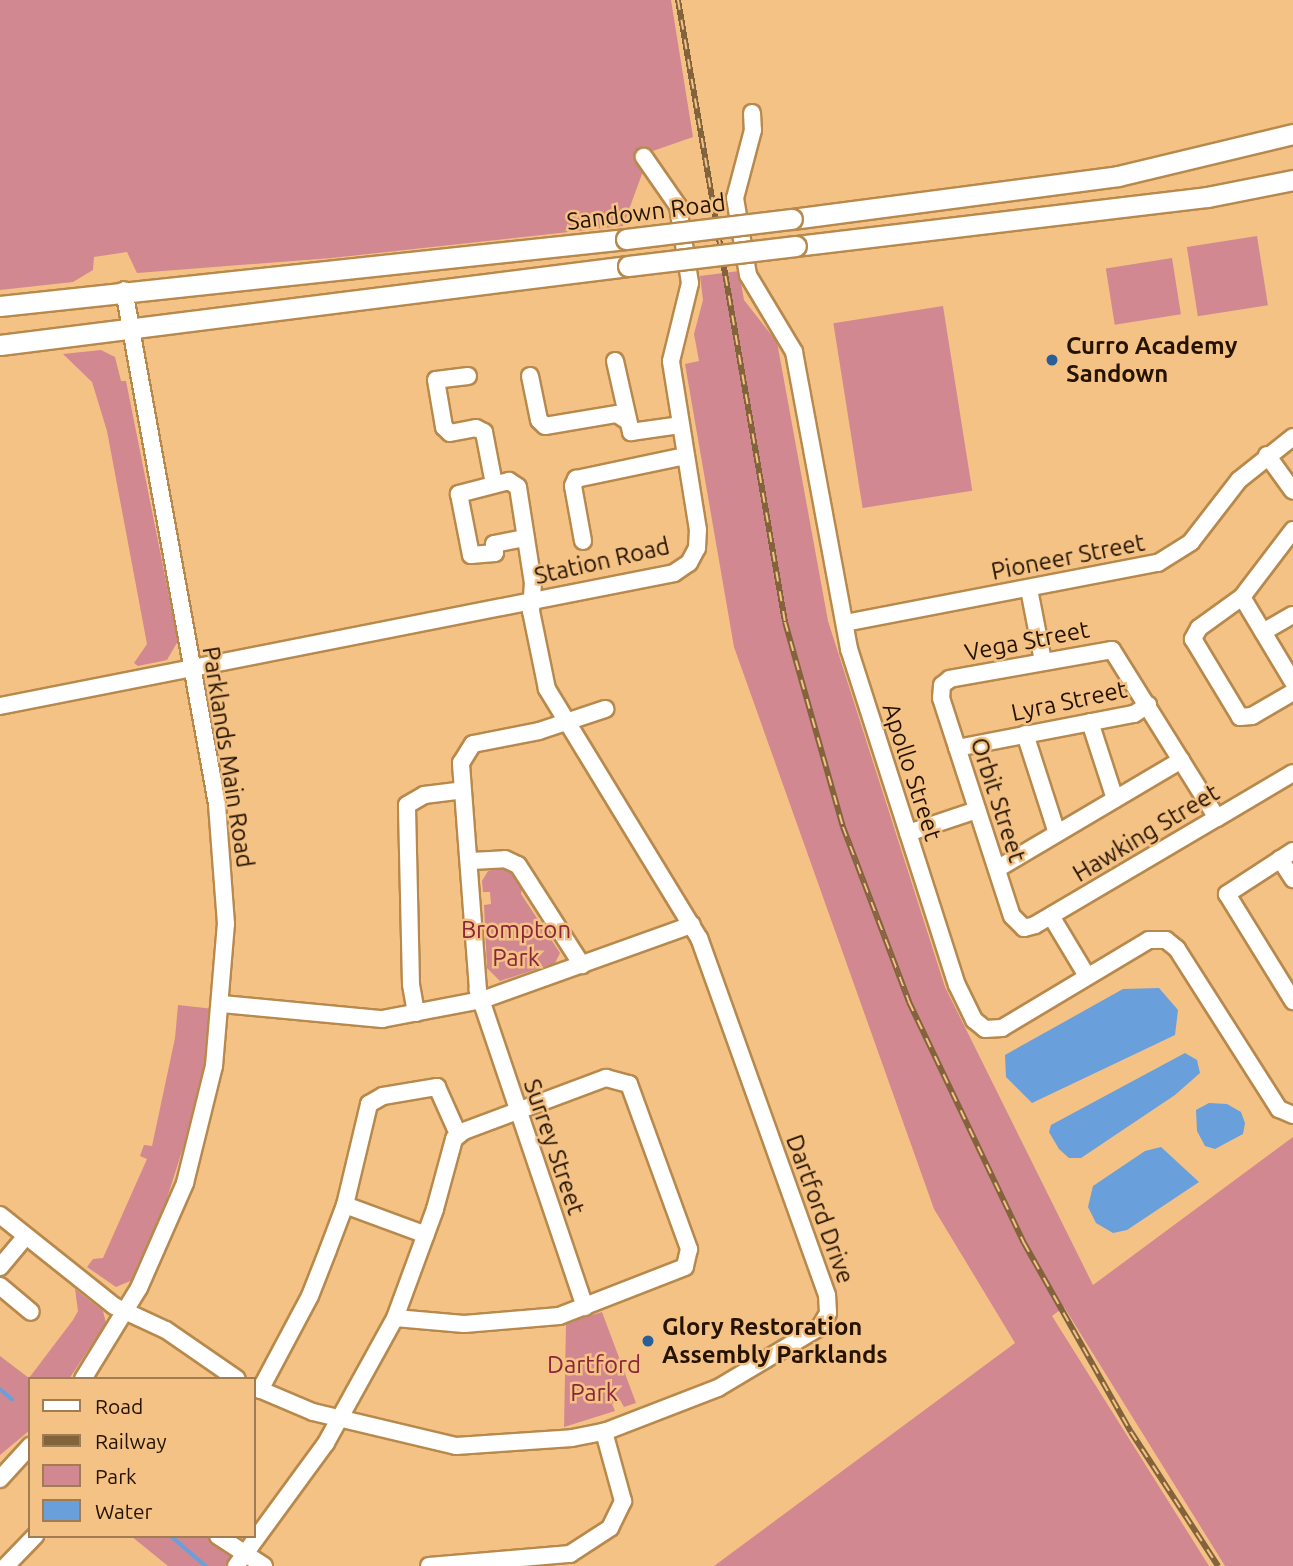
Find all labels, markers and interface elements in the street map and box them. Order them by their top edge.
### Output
street label: Sandown Road [565,188,727,236]
place label: Curro Academy Sandown [1066,332,1237,388]
marker: Curro Academy Sandown [1044,352,1060,368]
street label: Pioneer Street [989,528,1147,586]
street label: Station Road [531,531,673,591]
street label: Vega Street [962,615,1092,667]
street label: Parklands Main Road [196,644,260,870]
street label: Lyra Street [1009,675,1129,727]
street label: Apollo Street [876,700,948,844]
street label: Orbit Street [964,734,1032,866]
street label: Hawking Street [1068,778,1224,888]
park label: Brompton Park [461,916,571,972]
street label: Surrey Street [517,1075,591,1219]
street label: Dartford Drive [780,1131,860,1287]
place label: Glory Restoration Assembly Parklands [662,1313,888,1369]
marker: Glory Restoration Assembly Parklands [640,1333,656,1349]
park label: Dartford Park [547,1351,641,1407]
legend [28,1377,256,1538]
text: Road [95,1394,143,1418]
text: Railway [95,1429,167,1453]
text: Park [95,1464,137,1488]
text: Water [95,1499,153,1523]

